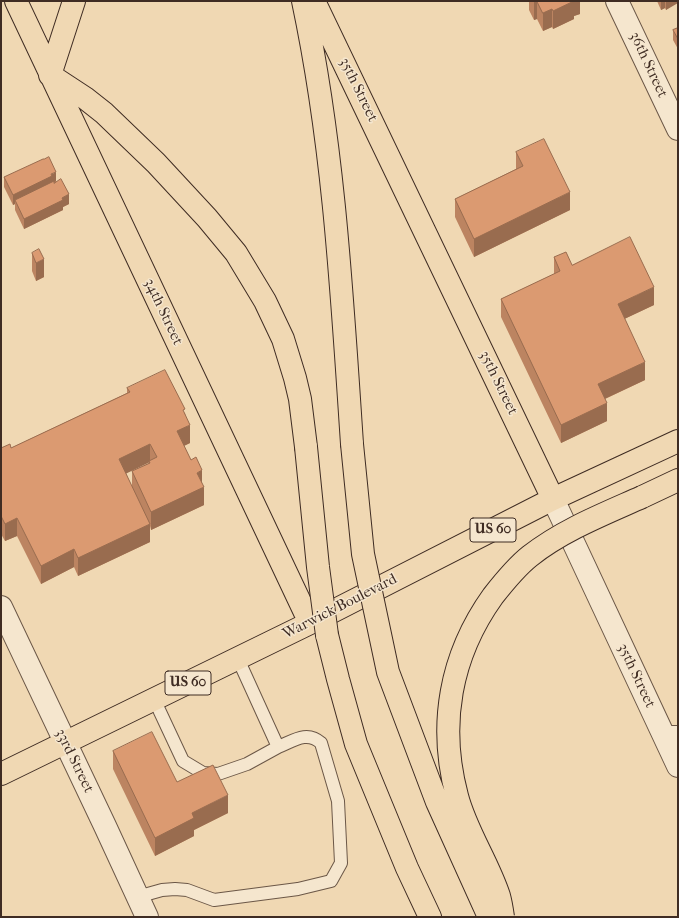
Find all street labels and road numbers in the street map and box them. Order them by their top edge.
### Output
street label: 36th Street [625,29,671,101]
street label: 35th Street [335,55,381,125]
street label: 34th Street [140,276,186,348]
street label: 35th Street [475,348,521,418]
road number: US 60 [470,518,516,542]
street label: Warwick Boulevard [280,570,400,644]
street label: 35th Street [613,641,659,711]
road number: US 60 [165,671,211,695]
street label: 33rd Street [51,726,97,796]

